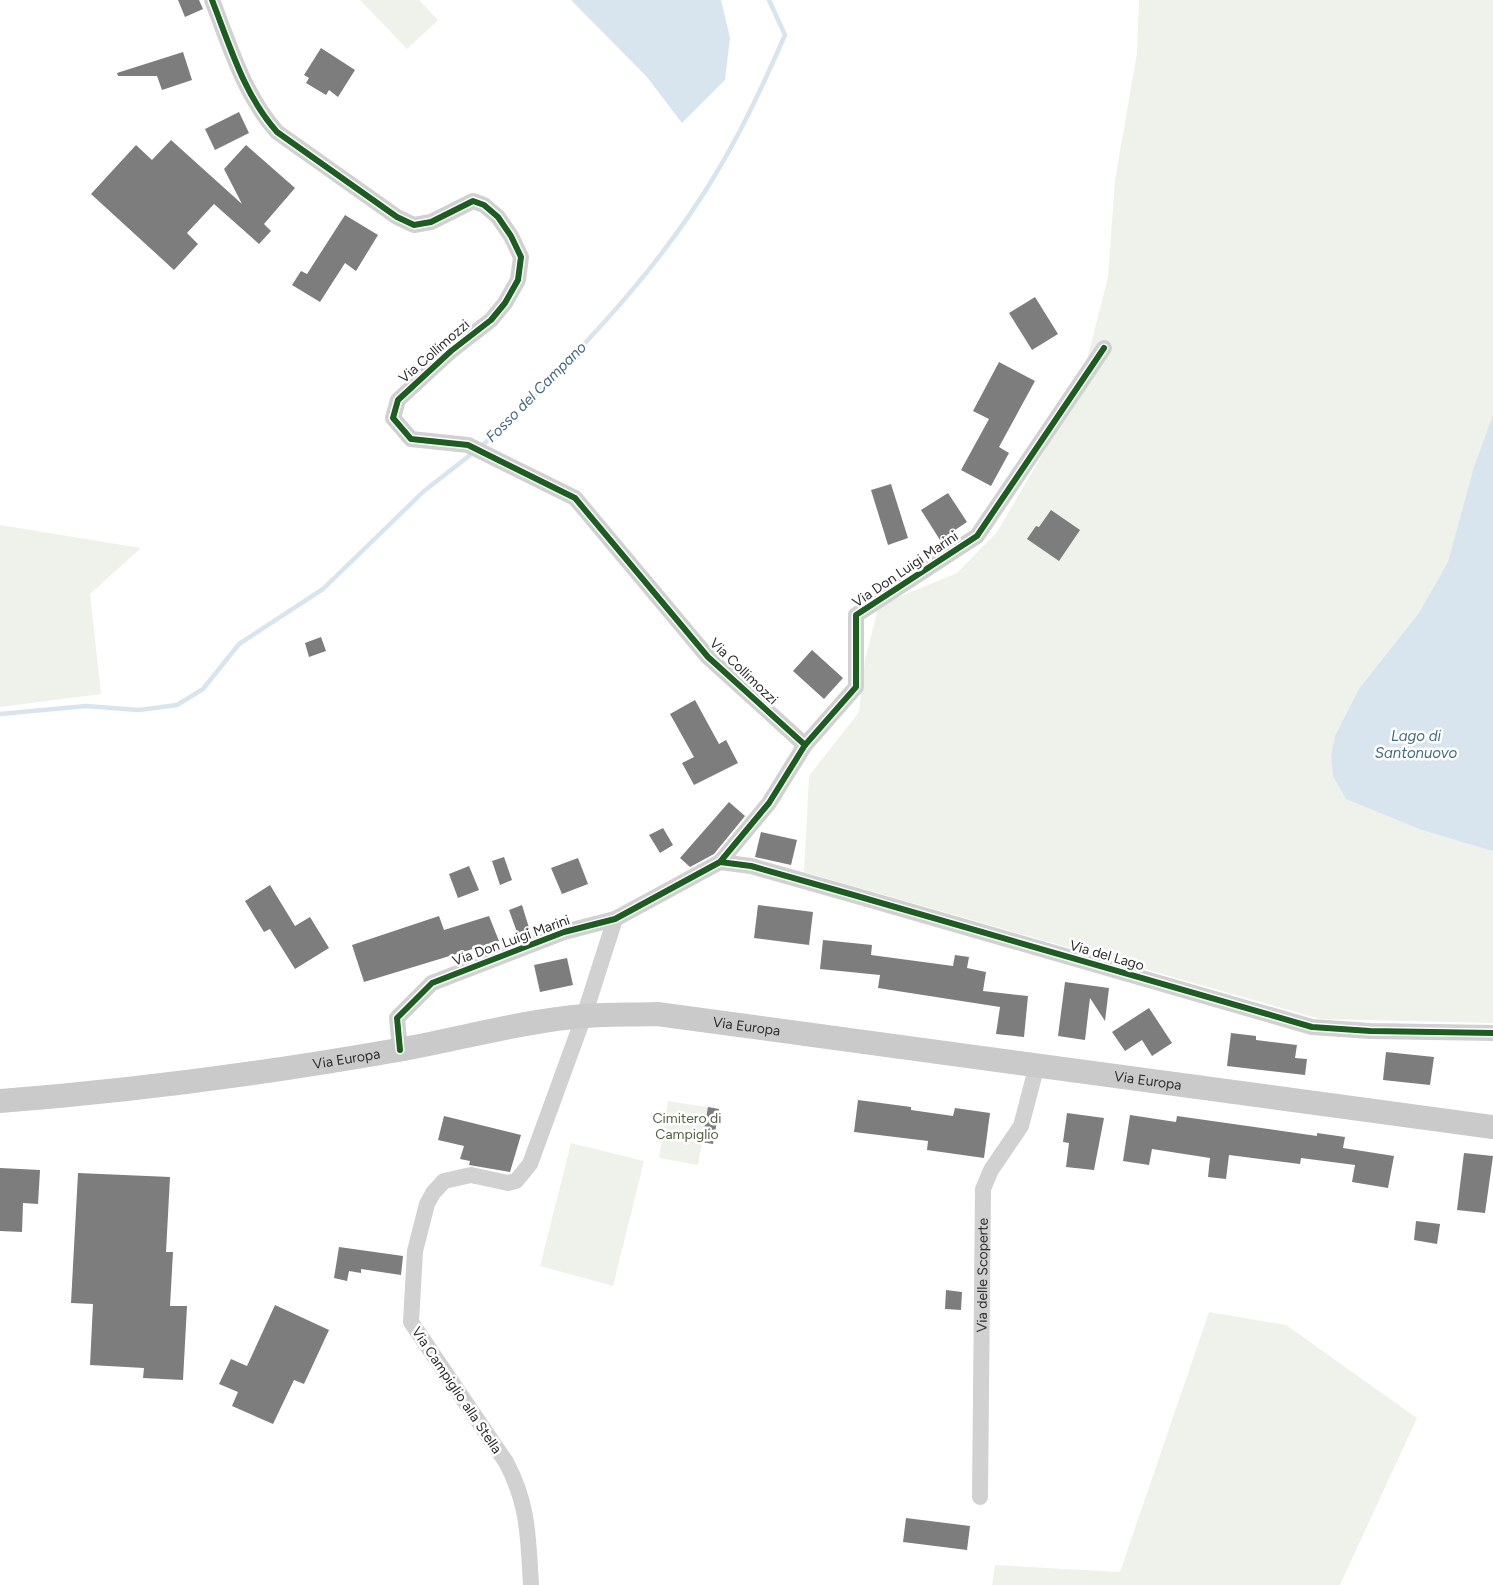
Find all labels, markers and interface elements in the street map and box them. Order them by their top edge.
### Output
street label: Via Collimozzi [395,316,473,387]
water label: Fosso del Campano [482,338,590,446]
street label: Via Don Luigi Marini [849,528,961,611]
street label: Via Collimozzi [706,635,781,708]
water label: Lago di Santonuovo [1375,727,1458,762]
street label: Via Don Luigi Marini [450,911,572,970]
street label: Via del Lago [1068,937,1146,974]
street label: Via Europa [712,1014,781,1040]
street label: Via Europa [312,1045,381,1073]
street label: Via Europa [1113,1068,1183,1094]
park label: Cimitero di Campiglio [652,1110,722,1143]
street label: Via delle Scoperte [974,1217,992,1332]
street label: Via Campiglio alla Stella [408,1324,505,1457]

